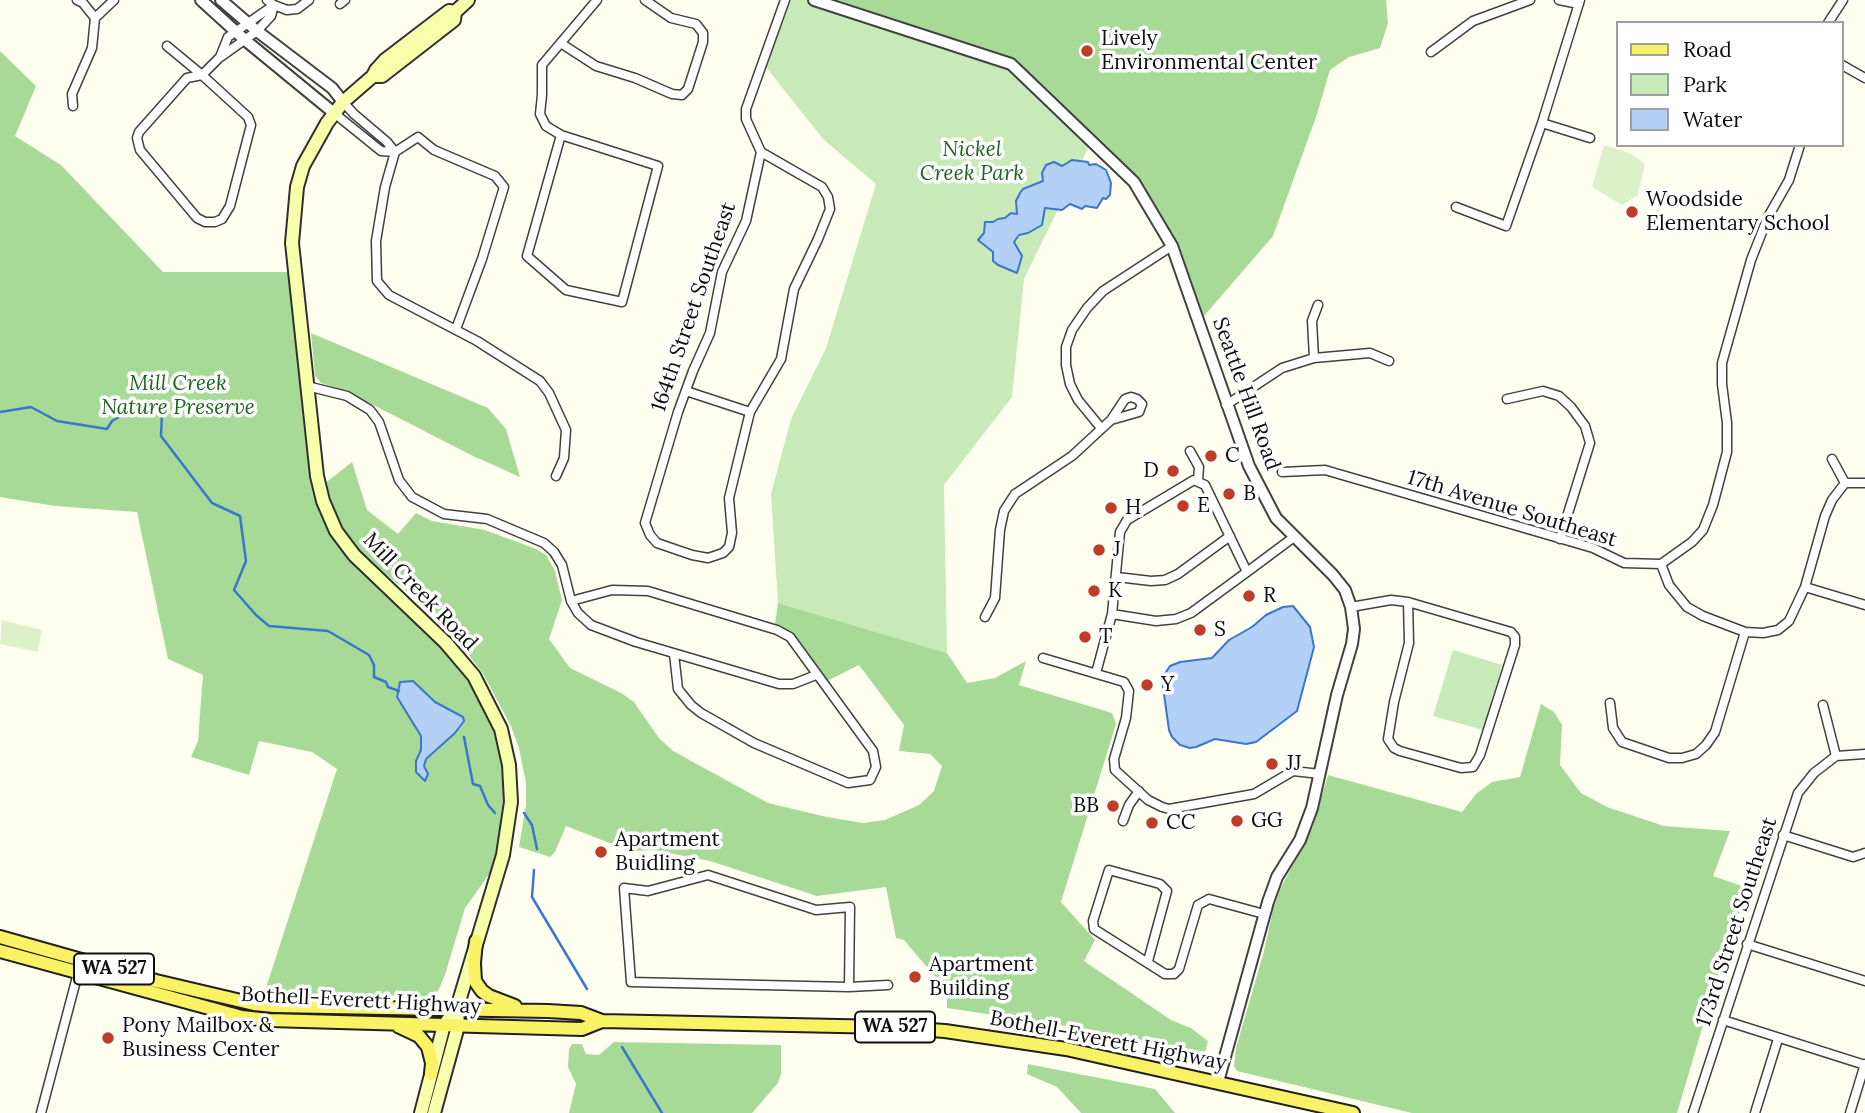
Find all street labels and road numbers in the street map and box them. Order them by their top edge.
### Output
street label: 164th Street Southeast [646,199,742,415]
street label: Seattle Hill Road [1207,314,1285,474]
street label: 17th Avenue Southeast [1404,465,1620,553]
street label: Mill Creek Road [357,528,483,656]
street label: 173rd Street Southeast [1691,814,1783,1030]
road number: WA 527 [74,953,154,984]
street label: Bothell-Everett Highway [240,982,482,1020]
street label: Bothell-Everett Highway [987,1006,1229,1076]
road number: WA 527 [855,1012,935,1042]

